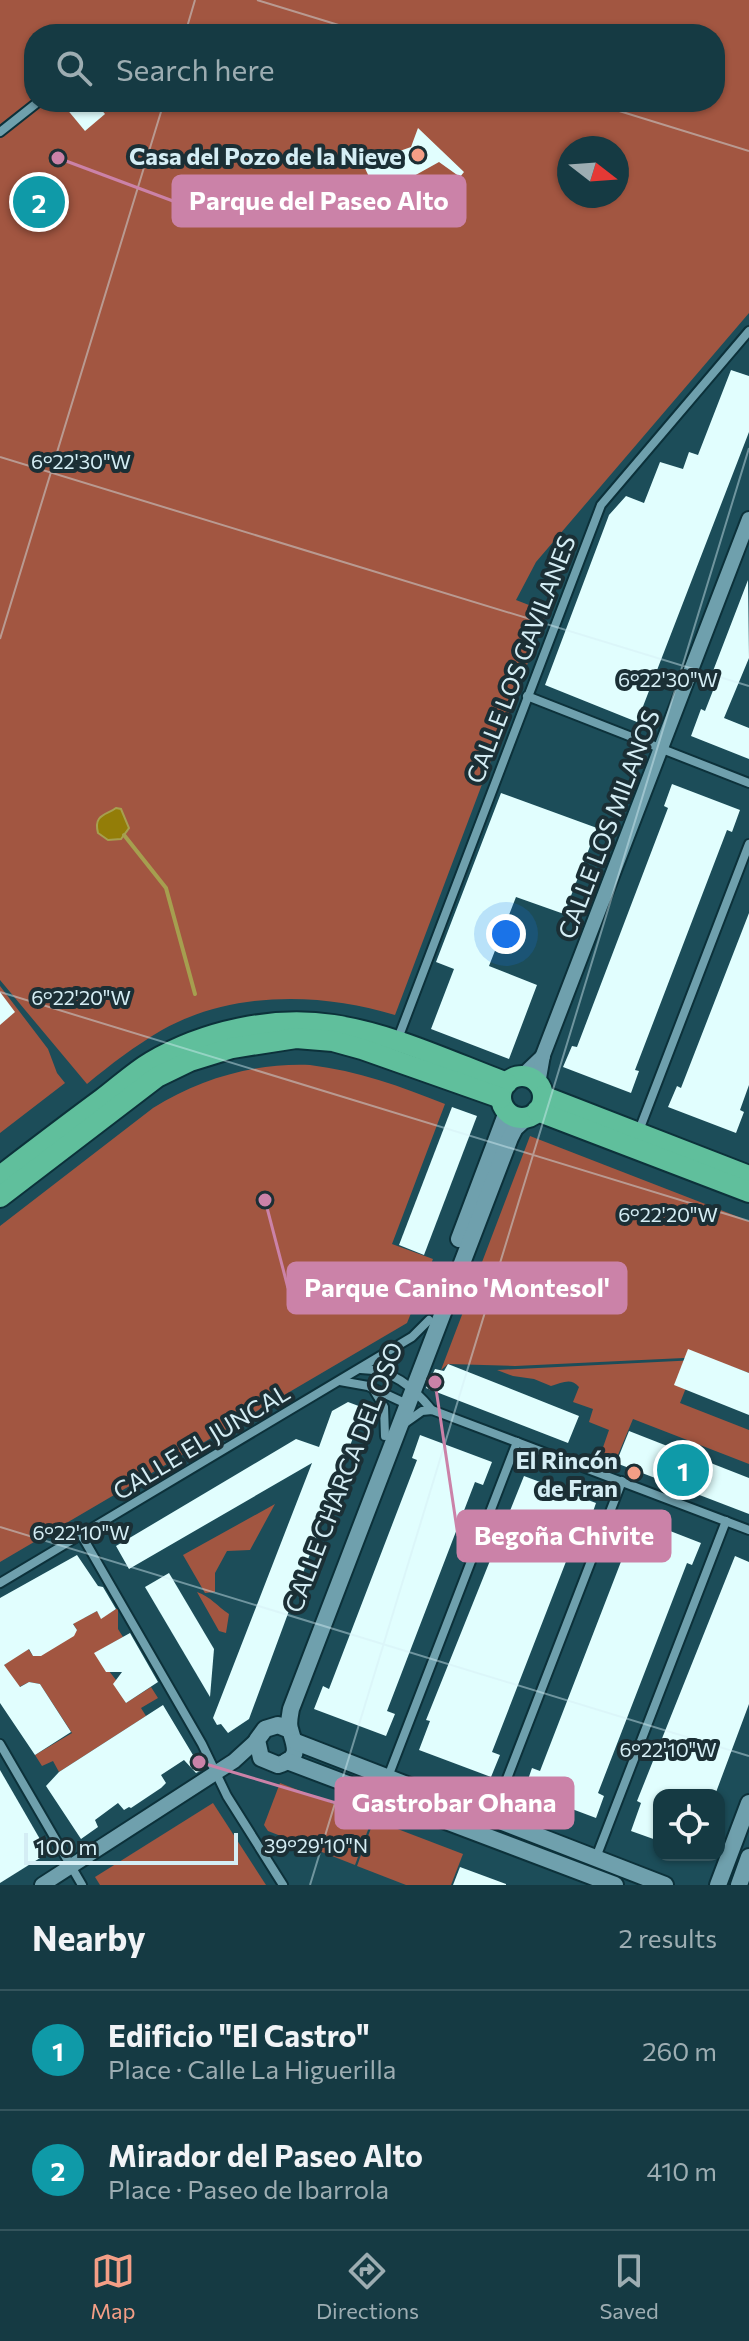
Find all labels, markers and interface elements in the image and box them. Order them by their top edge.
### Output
search box [24,24,725,112]
icon: search [52,46,96,90]
text: Search here [116,50,275,87]
north arrow [557,136,629,208]
place label: Casa del Pozo de la Nieve [129,141,402,170]
marker: Casa del Pozo de la Nieve [409,146,427,164]
pin: 2 [13,172,65,232]
callout: Parque del Paseo Alto [173,176,465,226]
text: Parque del Paseo Alto [189,184,449,215]
text: 6°22'30"W [31,449,131,473]
street label: CALLE LOS GAVILANES [459,531,581,787]
text: 6°22'30"W [618,667,718,691]
street label: CALLE LOS MILANOS [551,706,665,942]
your location [486,914,526,954]
text: 6°22'20"W [31,985,131,1009]
text: 6°22'20"W [618,1202,718,1226]
callout: Parque Canino 'Montesol' [288,1263,626,1313]
text: Parque Canino 'Montesol' [304,1271,610,1302]
street label: CALLE CHARCA DEL OSO [278,1338,408,1616]
street label: CALLE EL JUNCAL [107,1377,295,1505]
pin: 1 [657,1440,709,1500]
place label: El Rincón de Fran [516,1445,618,1502]
marker: El Rincón de Fran [625,1464,643,1482]
callout: Begoña Chivite [458,1511,670,1561]
text: Begoña Chivite [474,1519,654,1550]
text: 6°22'10"W [32,1520,130,1544]
text: 6°22'10"W [619,1737,717,1761]
callout: Gastrobar Ohana [336,1778,573,1828]
text: Gastrobar Ohana [352,1786,556,1817]
map controls [653,1789,725,1861]
button: locate [653,1789,725,1861]
scale bar [24,1829,238,1865]
text: 100 m [36,1833,98,1860]
text: 39°29'10"N [264,1833,368,1857]
text: Nearby [32,1916,146,1958]
text: 2 results [619,1922,717,1953]
text: Edificio "El Castro" [108,2016,370,2053]
text: 1 [52,2035,64,2066]
text: 260 m [642,2035,717,2066]
text: Place · Calle La Higuerilla [108,2053,396,2084]
text: Mirador del Paseo Alto [108,2136,423,2173]
text: 2 [51,2155,65,2186]
text: 410 m [646,2155,717,2186]
text: Place · Paseo de Ibarrola [108,2173,389,2204]
tab: Map [90,2249,136,2324]
tab: Directions [316,2249,419,2324]
tab: Saved [599,2249,659,2324]

